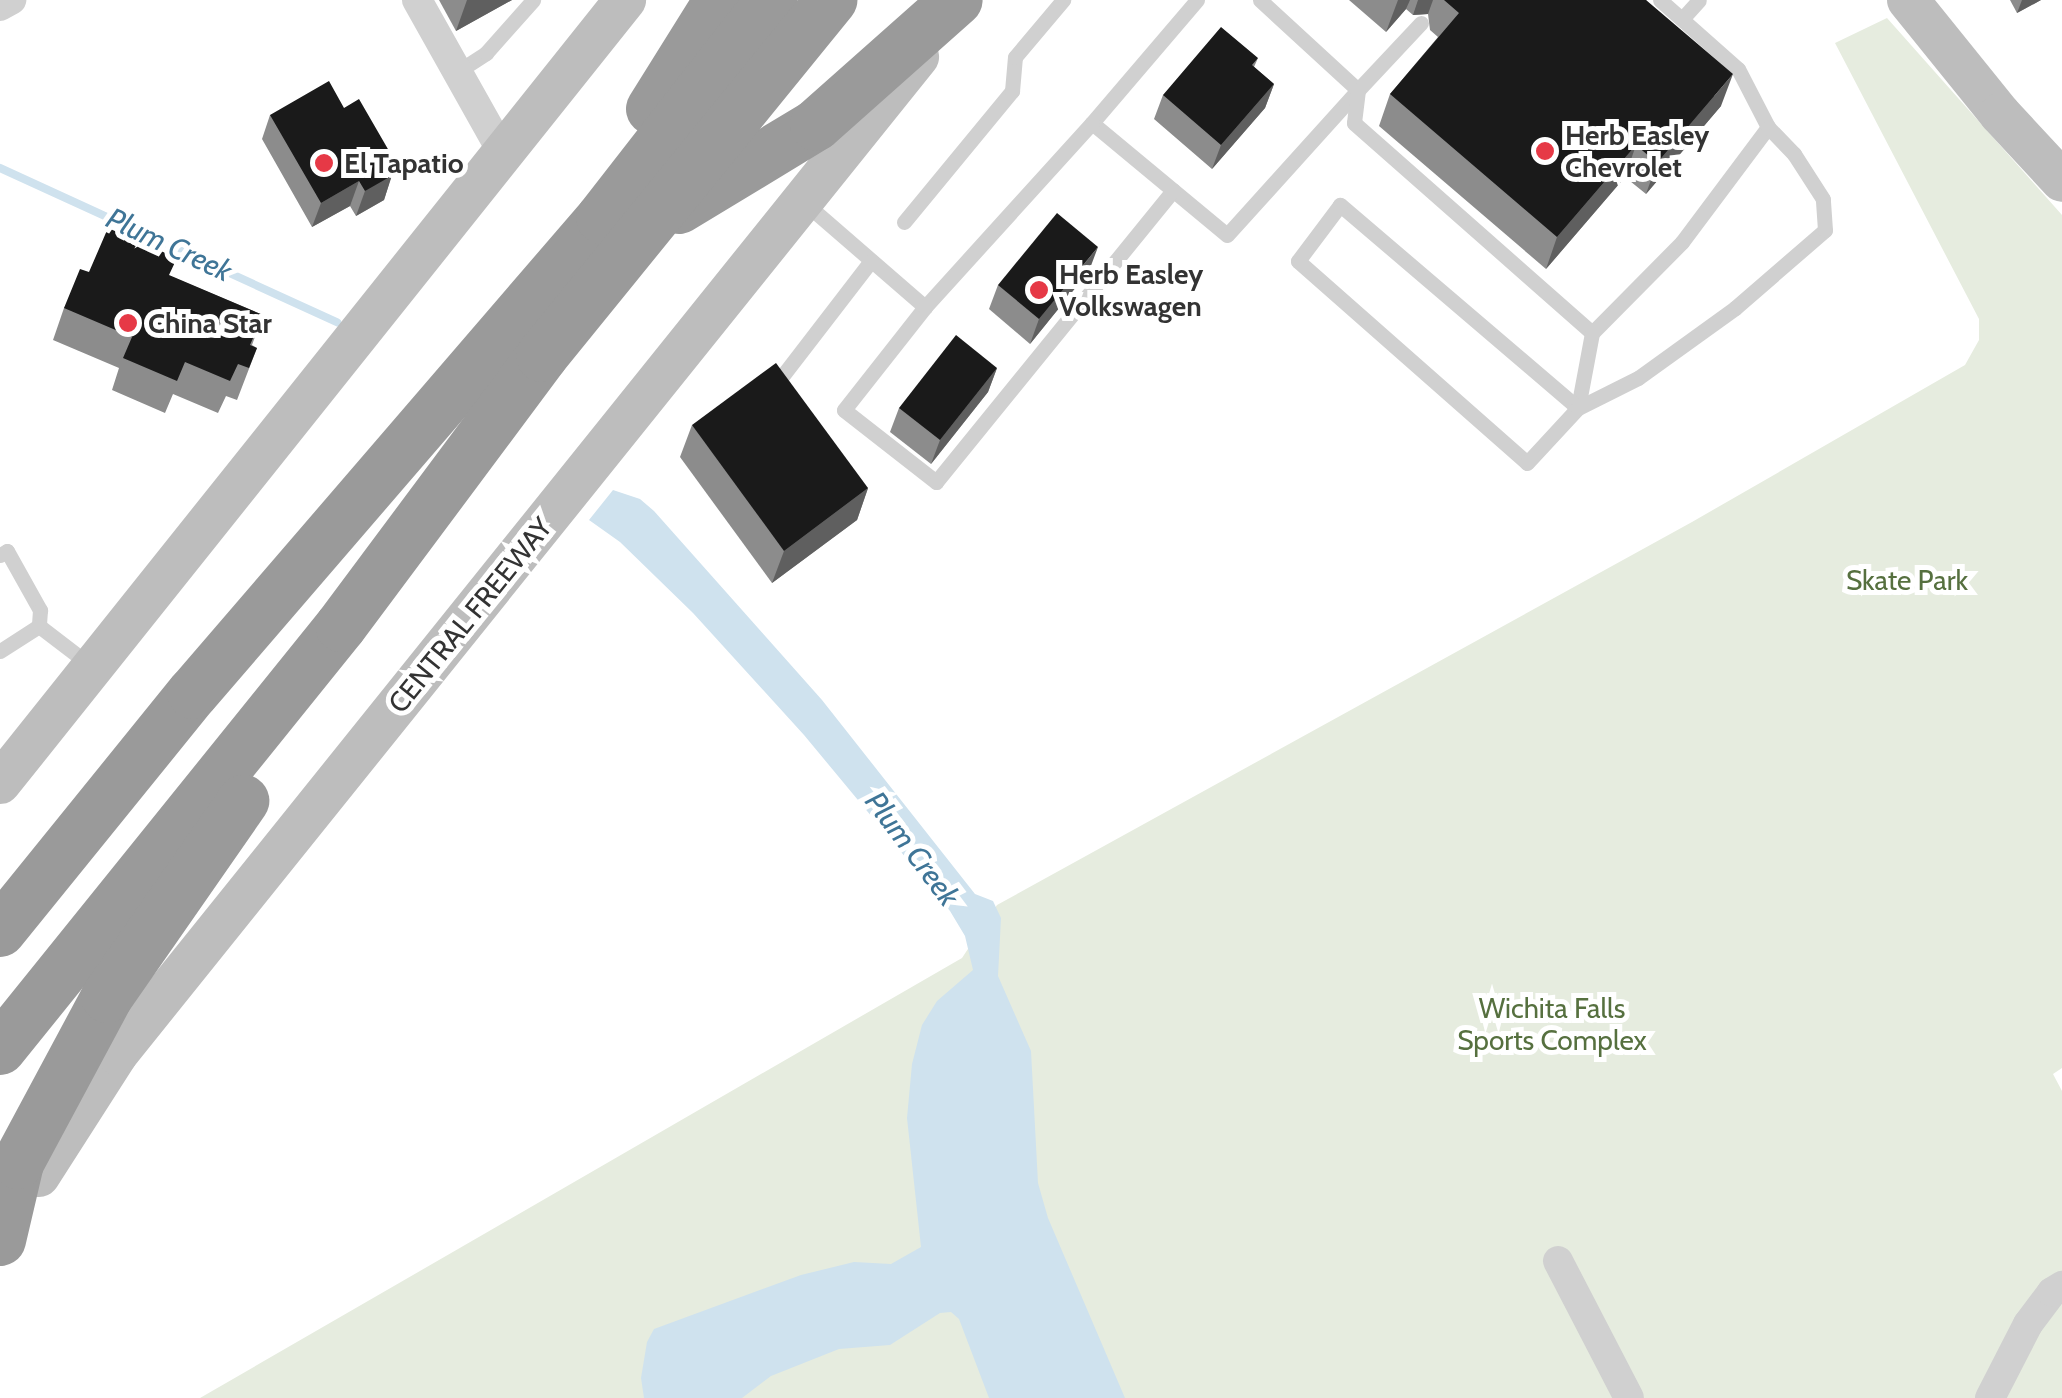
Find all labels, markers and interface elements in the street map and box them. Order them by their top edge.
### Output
place label: Herb Easley Chevrolet [1565,118,1709,184]
marker: Herb Easley Chevrolet [1534,140,1556,162]
place label: El Tapatio [344,146,464,180]
marker: El Tapatio [313,152,335,174]
water label: Plum Creek [101,200,237,290]
place label: Herb Easley Volkswagen [1059,257,1203,323]
marker: Herb Easley Volkswagen [1028,279,1050,301]
place label: China Star [148,306,272,340]
marker: China Star [117,312,139,334]
street label: CENTRAL FREEWAY [381,511,559,719]
park label: Skate Park [1846,563,1968,597]
water label: Plum Creek [857,785,967,913]
park label: Wichita Falls Sports Complex [1457,991,1647,1057]

